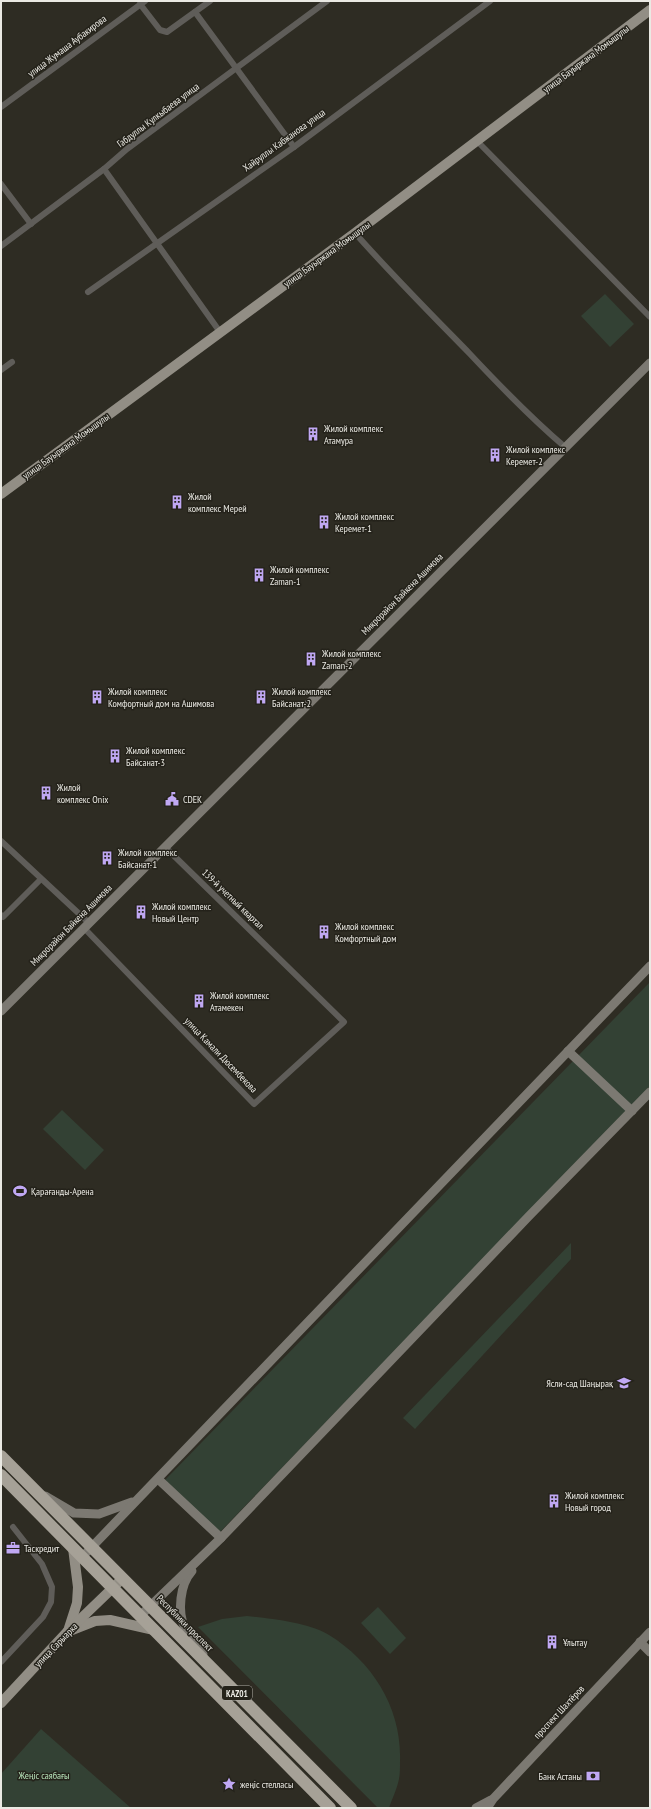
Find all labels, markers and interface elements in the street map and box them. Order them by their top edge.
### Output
street label: улица Жумаша Аубакирова [25,12,109,80]
street label: улица Бауыржана Момышулы [540,22,632,96]
street label: Габдуллы Кулкыбаева улица [114,80,202,150]
street label: Хайруллы Кабжанова улица [240,106,328,174]
street label: улица Бауыржана Момышулы [281,218,373,290]
street label: улица Бауыржана Момышулы [20,410,112,482]
place label: Жилой комплекс Атамура [323,422,383,447]
building icon: Жилой комплекс Атамура [305,426,321,442]
place label: Жилой комплекс Керемет-2 [505,443,565,468]
building icon: Жилой комплекс Керемет-2 [487,447,503,463]
place label: Жилой комплекс Мерей [187,490,247,515]
building icon: Жилой комплекс Мерей [169,494,185,510]
place label: Жилой комплекс Керемет-1 [334,510,394,535]
building icon: Жилой комплекс Керемет-1 [316,514,332,530]
street label: Микрорайон Байкена Ашимова [358,550,446,638]
place label: Жилой комплекс Zaman-1 [269,563,329,588]
building icon: Жилой комплекс Zaman-1 [251,567,267,583]
place label: Жилой комплекс Zaman-2 [321,647,381,672]
building icon: Жилой комплекс Zaman-2 [303,651,319,667]
place label: Жилой комплекс Комфортный дом на Ашимова [107,685,214,710]
place label: Жилой комплекс Байсанат-2 [271,685,331,710]
building icon: Жилой комплекс Комфортный дом на Ашимова [89,689,105,705]
building icon: Жилой комплекс Байсанат-2 [253,689,269,705]
place label: Жилой комплекс Байсанат-3 [125,744,185,769]
building icon: Жилой комплекс Байсанат-3 [107,748,123,764]
place label: Жилой комплекс Onix [56,781,108,806]
building icon: Жилой комплекс Onix [38,785,54,801]
public building icon: CDEK [164,791,180,807]
place label: CDEK [183,793,202,806]
place label: Жилой комплекс Байсанат-1 [117,846,177,871]
building icon: Жилой комплекс Байсанат-1 [99,850,115,866]
street label: 139-й учетный квартал [199,866,267,932]
street label: Микрорайон Байкена Ашимова [27,881,115,969]
place label: Жилой комплекс Новый Центр [151,900,211,925]
building icon: Жилой комплекс Новый Центр [133,904,149,920]
place label: Жилой комплекс Комфортный дом [334,920,396,945]
building icon: Жилой комплекс Комфортный дом [316,924,332,940]
place label: Жилой комплекс Атамекен [209,989,269,1014]
building icon: Жилой комплекс Атамекен [191,993,207,1009]
street label: улица Камали Дюсембекова [182,1015,260,1095]
sports icon: Қарағанды-Арена [12,1183,28,1199]
place label: Қарағанды-Арена [31,1185,94,1198]
school or university icon: Ясли-сад Шаңырақ [616,1375,632,1391]
place label: Ясли-сад Шаңырақ [546,1377,614,1390]
place label: Жилой комплекс Новый город [564,1489,624,1514]
building icon: Жилой комплекс Новый город [546,1493,562,1509]
office icon: Таскредит [5,1540,21,1556]
place label: Таскредит [24,1542,60,1555]
street label: Республики проспект [154,1592,217,1655]
street label: улица Сарыарка [31,1620,81,1670]
building icon: Ұлытау [544,1634,560,1650]
place label: Ұлытау [563,1636,587,1649]
street label: проспект Шахтёров [531,1682,587,1742]
road number: KАZ01 [222,1686,252,1700]
bank icon: Банк Астаны [585,1768,601,1784]
park label: Жеңіс саябағы [18,1769,69,1782]
place label: Банк Астаны [538,1770,582,1783]
place icon: жеңіс стелласы [221,1776,237,1792]
place label: жеңіс стелласы [240,1778,293,1791]

